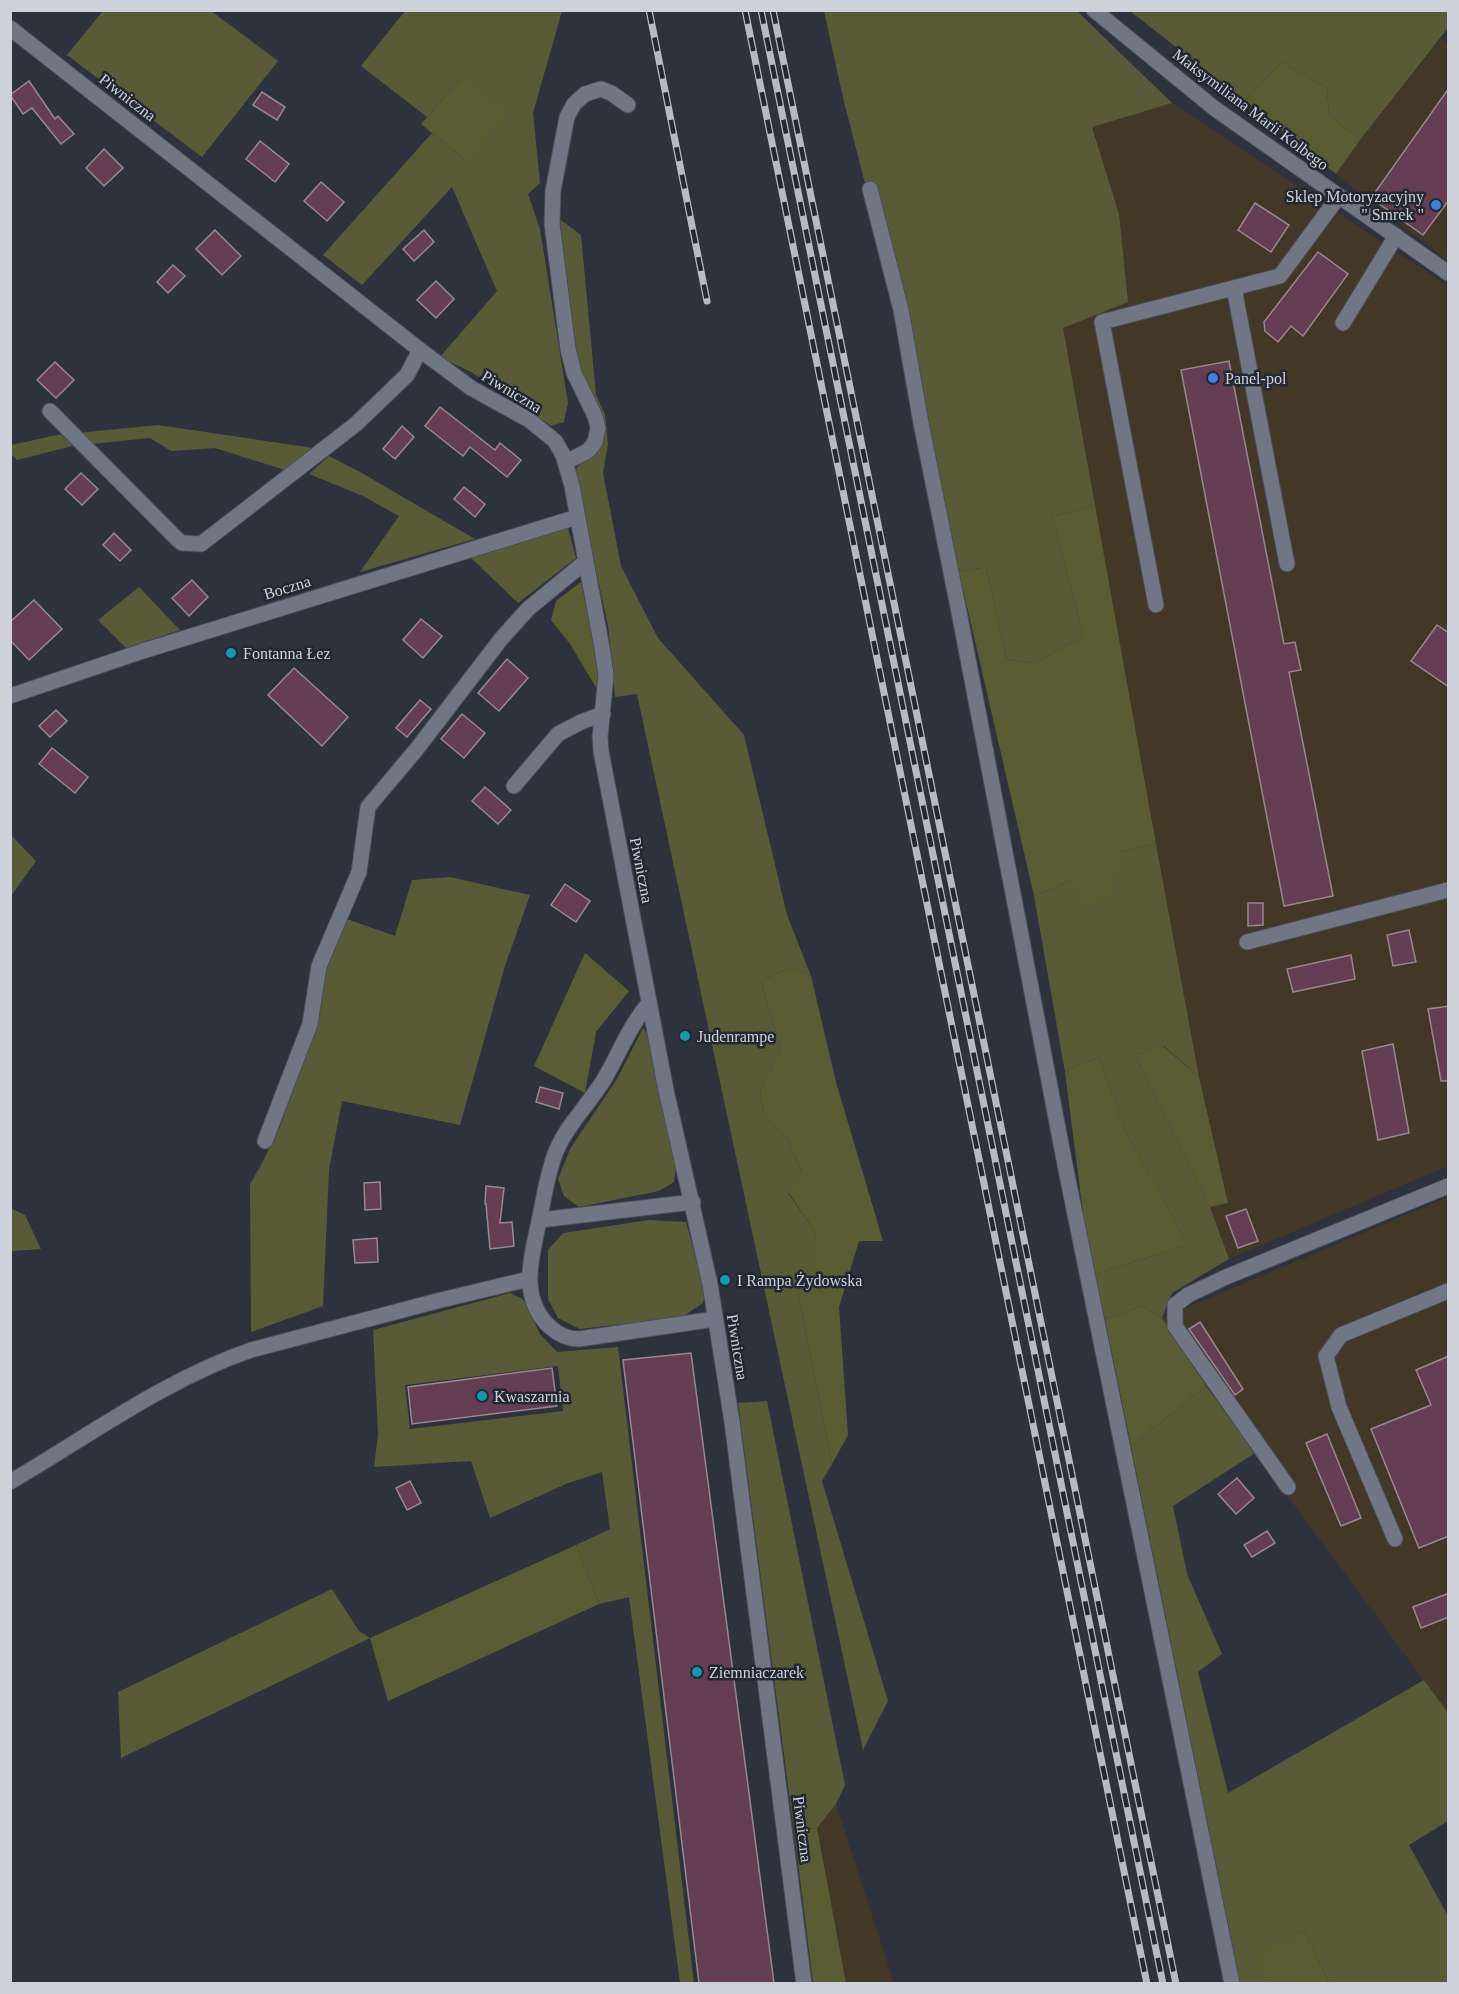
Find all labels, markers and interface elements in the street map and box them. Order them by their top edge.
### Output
street label: Maksymiliana Marii Kolbego [1169,45,1332,174]
street label: Piwniczna [96,70,159,125]
place label: Sklep Motoryzacyjny " Smrek " [1286,188,1424,223]
marker: Sklep Motoryzacyjny " Smrek " [1429,198,1443,212]
street label: Piwniczna [479,367,545,416]
place label: Panel-pol [1225,370,1287,388]
marker: Panel-pol [1206,371,1220,385]
street label: Boczna [262,572,313,603]
place label: Fontanna Łez [243,645,331,662]
marker: Fontanna Łez [224,646,238,660]
street label: Piwniczna [627,836,656,904]
place label: Judenrampe [697,1028,774,1046]
marker: Judenrampe [678,1029,692,1043]
place label: I Rampa Żydowska [737,1272,862,1290]
marker: I Rampa Żydowska [718,1273,732,1287]
street label: Piwniczna [724,1313,751,1381]
place label: Kwaszarnia [494,1388,570,1405]
marker: Kwaszarnia [475,1389,489,1403]
place label: Ziemniaczarek [709,1664,804,1681]
marker: Ziemniaczarek [690,1665,704,1679]
street label: Piwniczna [790,1795,815,1863]

